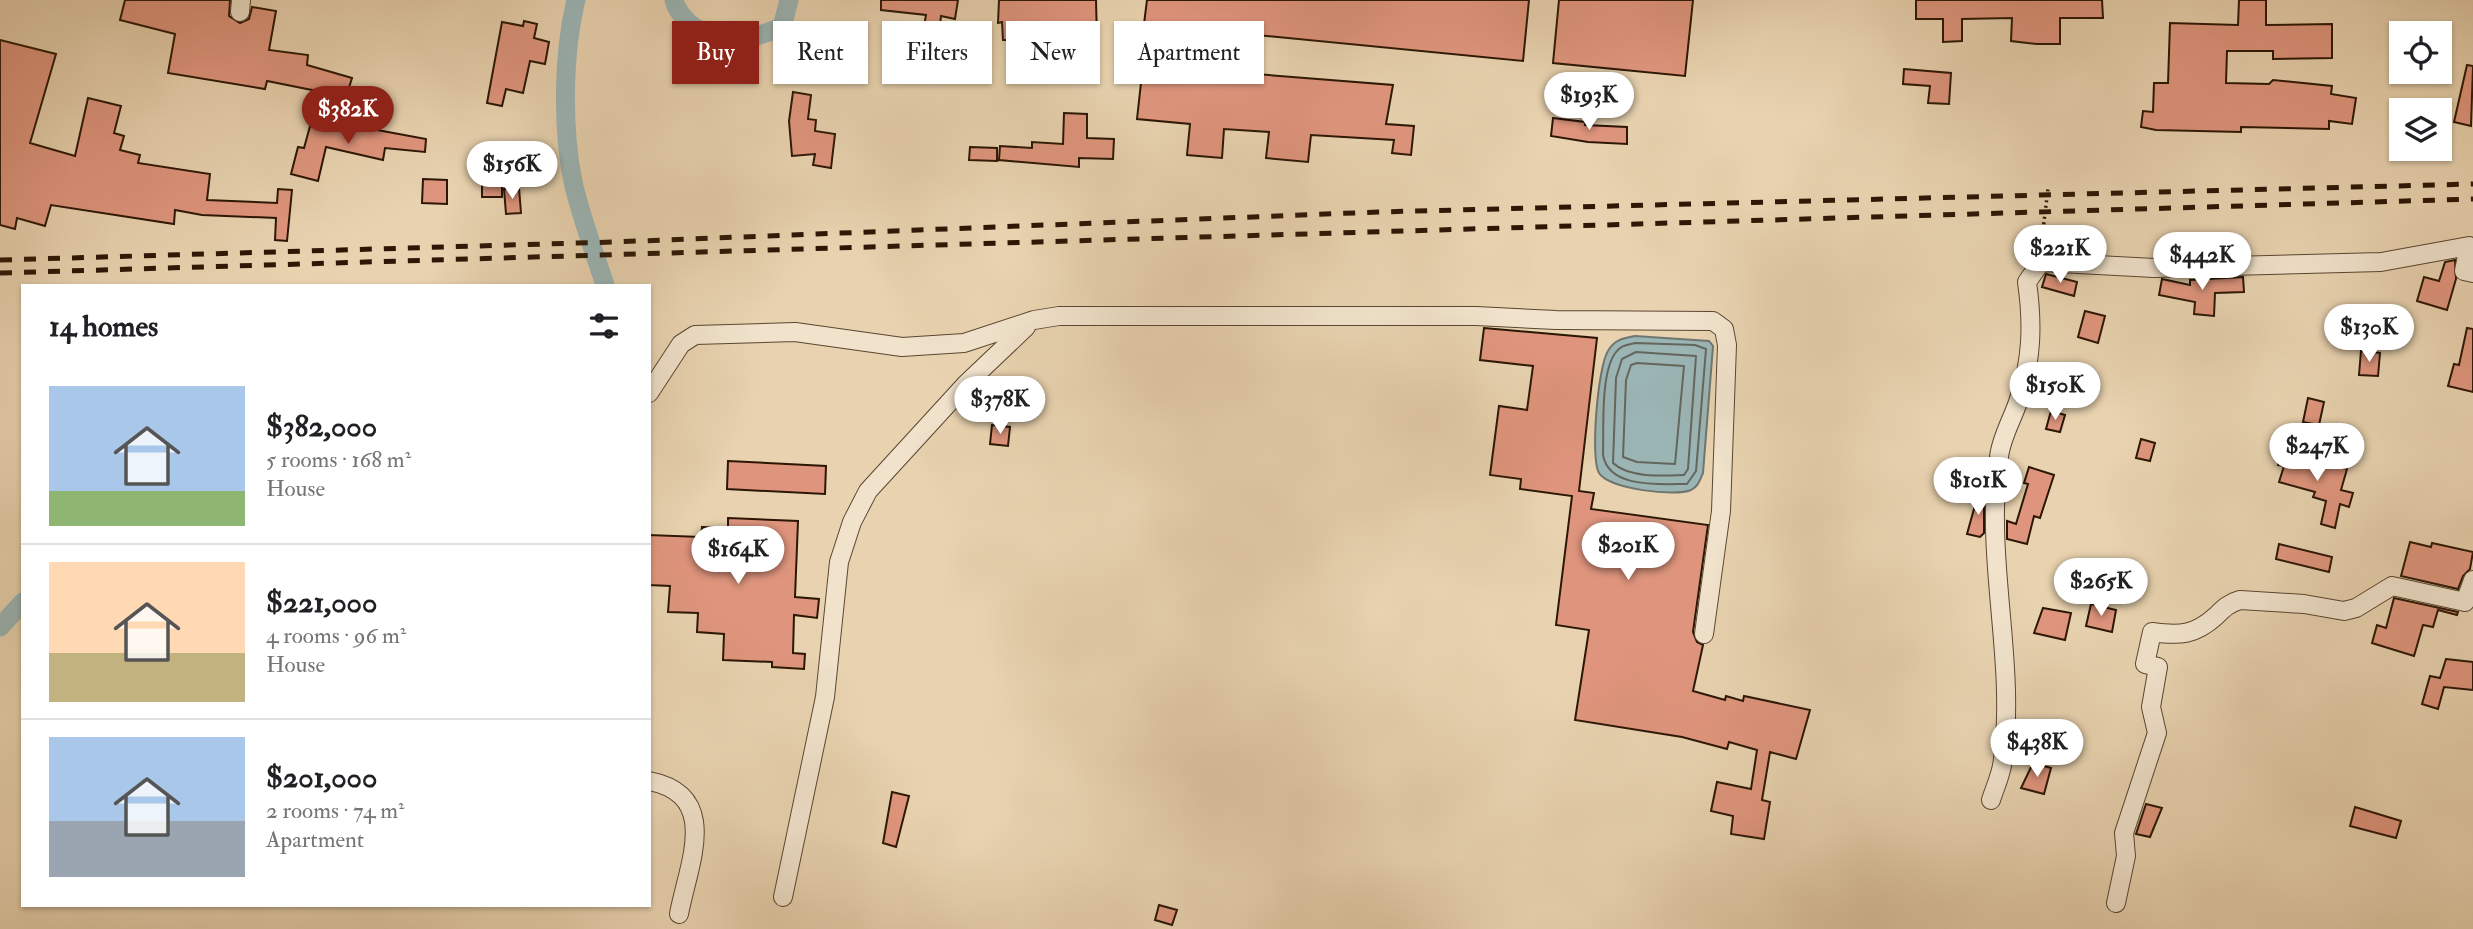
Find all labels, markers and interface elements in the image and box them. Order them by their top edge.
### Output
chip: Buy [672,21,759,84]
chip: Rent [773,21,868,84]
chip: Filters [882,21,992,84]
chip: New [1006,21,1100,84]
chip: Apartment [1114,21,1264,84]
map controls [2389,21,2452,161]
button: locate [2389,21,2452,84]
pin: $193K [1540,72,1638,132]
text: $193K [1560,80,1618,109]
pin: $382K [299,86,397,146]
text: $382K [318,94,378,123]
button: layers [2389,98,2452,161]
pin: $156K [463,142,561,201]
text: $156K [483,149,541,178]
pin: $221K [2011,226,2109,285]
pin: $442K [2153,232,2251,292]
text: $221K [2030,233,2090,262]
text: $442K [2169,240,2235,269]
pin: $130K [2320,304,2418,364]
icon: filters [585,307,623,345]
text: 14 homes [49,308,158,345]
text: $130K [2340,312,2398,341]
pin: $150K [2006,362,2104,422]
text: $150K [2026,370,2084,399]
pin: $378K [951,376,1049,436]
text: $378K [970,384,1030,413]
text: $382,000 [266,408,377,445]
icon: home [105,414,189,498]
pin: $247K [2268,424,2366,483]
text: $247K [2285,431,2349,460]
text: 5 rooms · 168 m² [266,445,411,474]
pin: $101K [1929,458,2027,517]
text: $101K [1949,465,2007,494]
text: House [266,474,325,503]
pin: $201K [1579,522,1677,582]
pin: $164K [689,526,787,586]
text: $201K [1598,530,1658,559]
text: $164K [707,534,769,563]
pin: $265K [2052,558,2150,618]
text: $265K [2070,566,2132,595]
text: $221,000 [266,584,377,621]
icon: home [105,590,189,674]
text: 4 rooms · 96 m² [266,621,406,650]
text: House [266,650,325,679]
pin: $438K [1988,720,2086,779]
text: $438K [2006,727,2068,756]
text: $201,000 [266,759,377,796]
icon: home [105,765,189,849]
text: 2 rooms · 74 m² [266,796,405,825]
text: Apartment [266,825,364,854]

